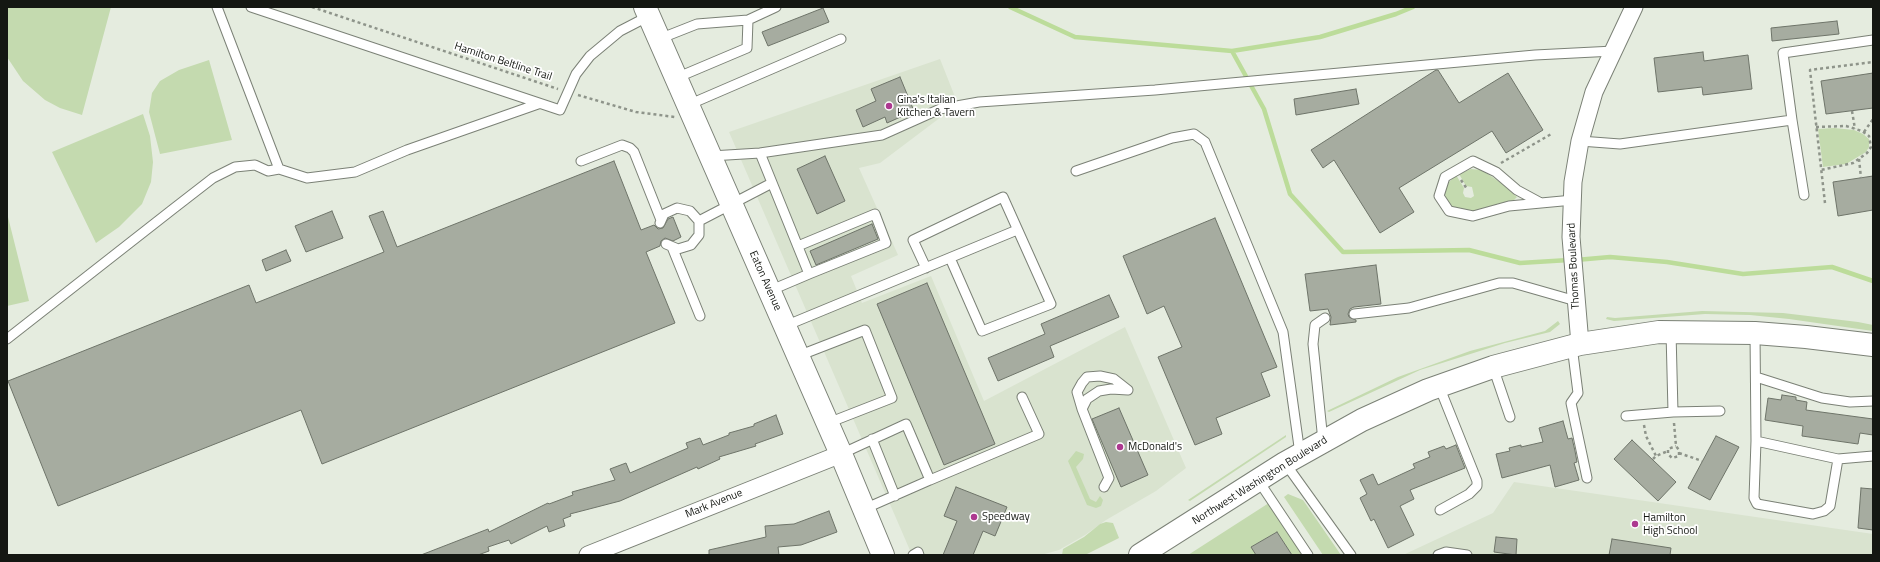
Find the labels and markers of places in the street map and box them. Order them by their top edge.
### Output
place label: Gina's Italian Kitchen & Tavern [897,93,975,119]
marker: Gina's Italian Kitchen & Tavern [884,101,894,111]
place label: McDonald's [1128,440,1182,454]
marker: McDonald's [1115,442,1125,452]
place label: Speedway [982,510,1030,524]
place label: Hamilton High School [1643,511,1698,537]
marker: Speedway [969,512,979,522]
marker: Hamilton High School [1630,519,1640,529]

